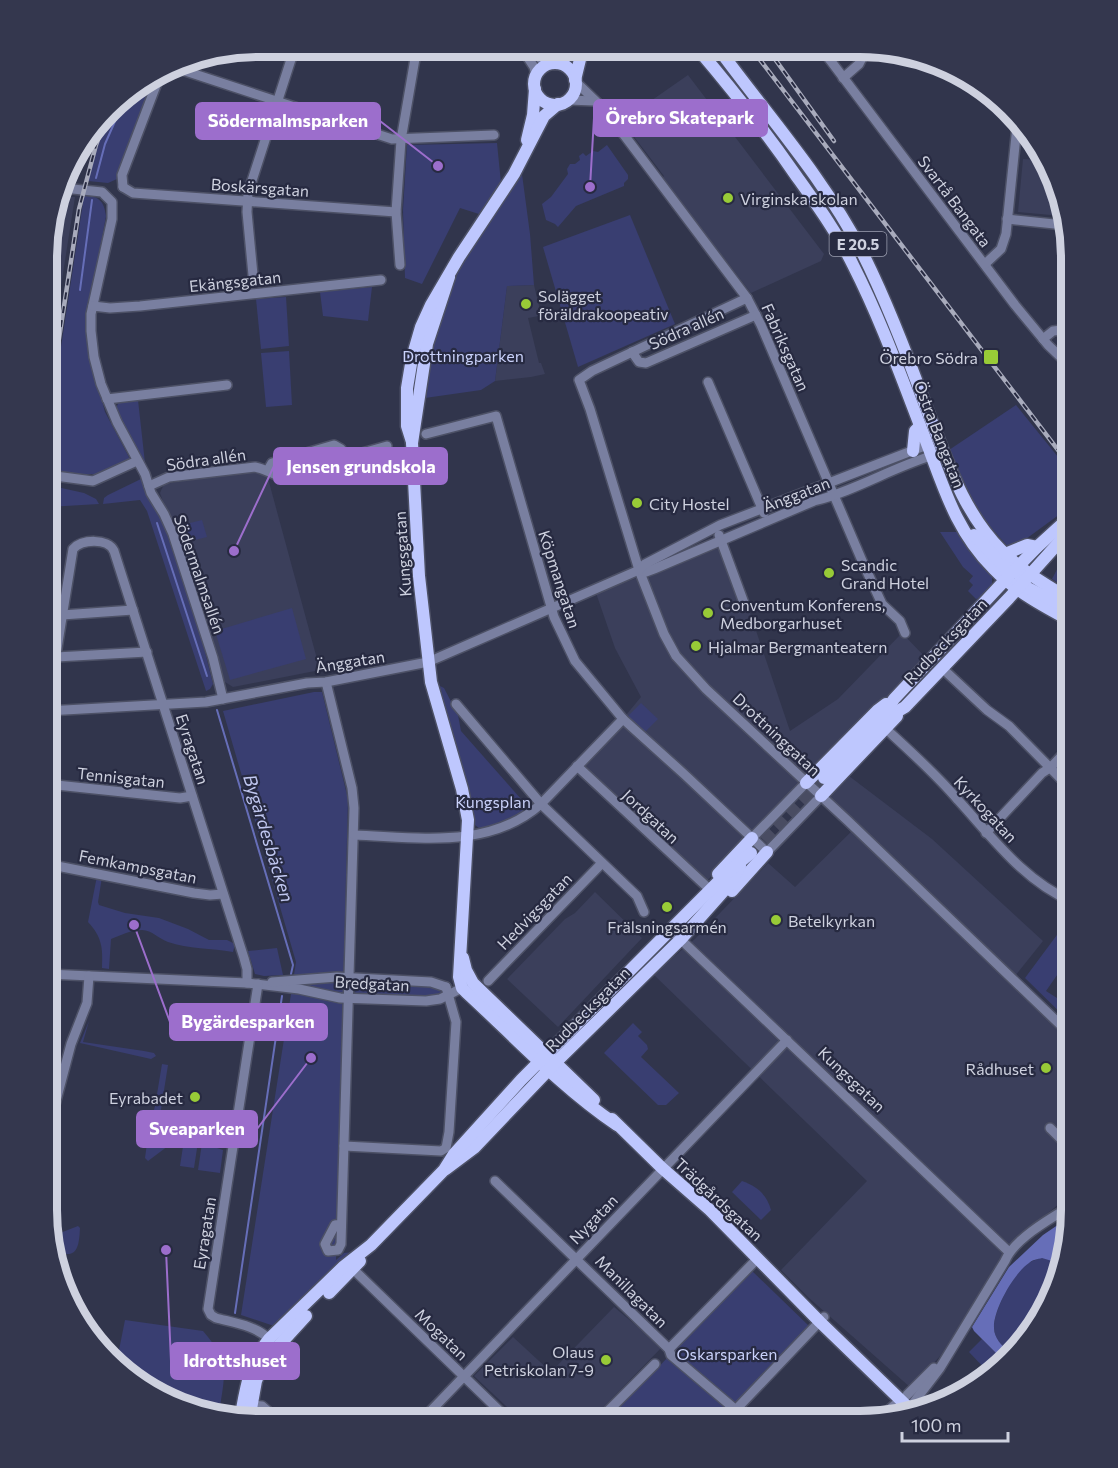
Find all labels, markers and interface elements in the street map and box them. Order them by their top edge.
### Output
callout: Örebro Skatepark [594,100,767,136]
callout: Södermalmsparken [196,103,380,139]
text: Örebro Skatepark [606,106,755,128]
text: Södermalmsparken [208,109,368,131]
street label: Svartå Bangata [914,152,996,250]
street label: Boskärsgatan [210,174,310,200]
place label: Virginska skolan [740,189,858,208]
marker: Virginska skolan [721,191,735,205]
road number: E 20.5 [830,232,886,256]
street label: Ekängsgatan [188,267,282,295]
place label: Solägget föräldrakoopeativ [538,286,669,323]
marker: Solägget föräldrakoopeativ [519,297,533,311]
street label: Fabriksgatan [758,300,814,394]
street label: Södra allén [646,303,726,353]
park label: Drottningparken [402,346,524,365]
place label: Örebro Södra [879,348,978,367]
marker: Örebro Södra [982,348,1000,366]
street label: Östra Bangatan [911,378,969,490]
street label: Södra allén [165,444,247,474]
callout: Jensen grundskola [274,448,447,484]
text: Jensen grundskola [286,455,436,477]
street label: Änggatan [760,473,832,515]
place label: City Hostel [649,494,730,513]
marker: City Hostel [630,496,644,510]
street label: Kungsgatan [390,511,414,597]
street label: Södermalmsallén [171,512,229,636]
street label: Köpmangatan [535,528,585,630]
place label: Scandic Grand Hotel [841,555,929,592]
marker: Scandic Grand Hotel [822,566,836,580]
street label: Rudbecksgatan [899,594,991,688]
place label: Conventum Konferens, Medborgarhuset [720,595,885,632]
marker: Conventum Konferens, Medborgarhuset [701,606,715,620]
place label: Hjalmar Bergmanteatern [708,637,887,656]
marker: Hjalmar Bergmanteatern [689,639,703,653]
street label: Änggatan [314,646,386,676]
street label: Drottninggatan [729,689,825,779]
street label: Eyragatan [173,711,213,787]
street label: Tennisgatan [76,763,166,791]
water label: Bygärdesbäcken [239,771,299,905]
street label: Kyrkogatan [950,772,1022,846]
street label: Jordgatan [619,785,683,847]
park label: Kungsplan [455,792,531,811]
street label: Femkampsgatan [77,845,199,887]
street label: Hedvigsgatan [493,869,575,953]
marker: Frälsningsarmén [660,900,674,914]
place label: Betelkyrkan [788,911,875,930]
marker: Betelkyrkan [769,913,783,927]
place label: Frälsningsarmén [607,917,727,936]
street label: Rudbecksgatan [541,963,633,1055]
street label: Bredgatan [334,972,410,994]
callout: Bygärdesparken [170,1004,327,1040]
text: Bygärdesparken [181,1010,315,1032]
street label: Kungsgatan [815,1042,889,1116]
place label: Rådhuset [966,1059,1034,1078]
marker: Rådhuset [1039,1061,1053,1075]
place label: Eyrabadet [109,1088,183,1107]
marker: Eyrabadet [188,1090,202,1104]
callout: Sveaparken [137,1111,257,1147]
text: Sveaparken [149,1117,245,1139]
street label: Trädgårdsgatan [671,1153,767,1245]
street label: Nygatan [565,1190,621,1248]
street label: Eyragatan [189,1195,219,1271]
street label: Manillagatan [592,1251,672,1331]
street label: Mogatan [412,1304,472,1364]
place label: Olaus Petriskolan 7-9 [484,1342,594,1379]
callout: Idrottshuset [171,1343,299,1379]
park label: Oskarsparken [677,1344,777,1363]
text: Idrottshuset [183,1349,287,1371]
marker: Olaus Petriskolan 7-9 [599,1353,613,1367]
scale bar [902,1405,1008,1443]
text: 100 m [911,1414,961,1436]

